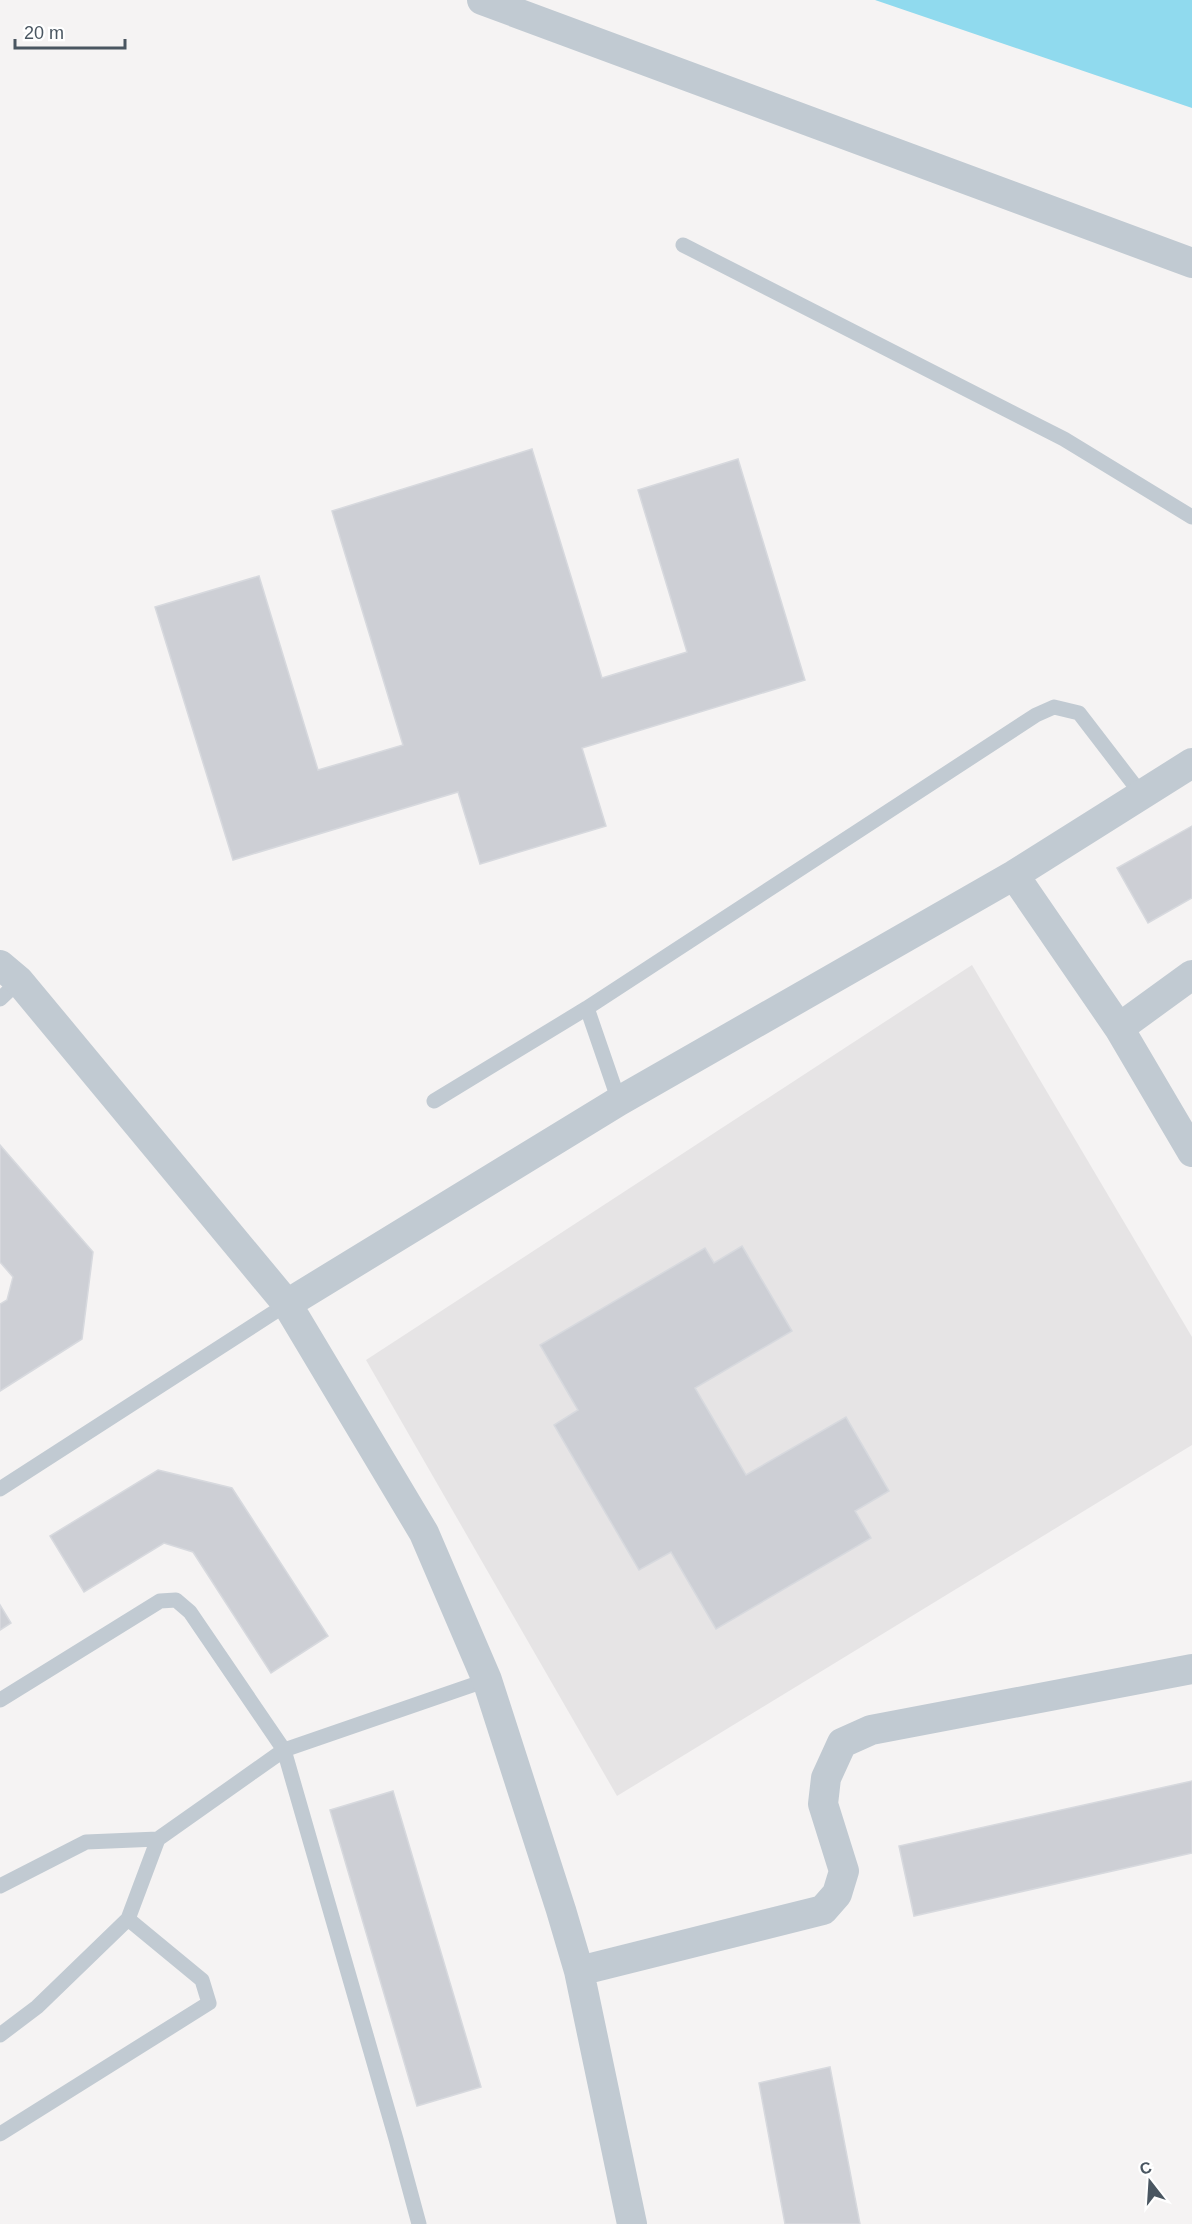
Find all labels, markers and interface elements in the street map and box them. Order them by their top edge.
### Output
scale bar [15,12,124,50]
text: 20 m [24,23,64,43]
north arrow [1120,2152,1180,2212]
text: С [1138,2158,1154,2178]

